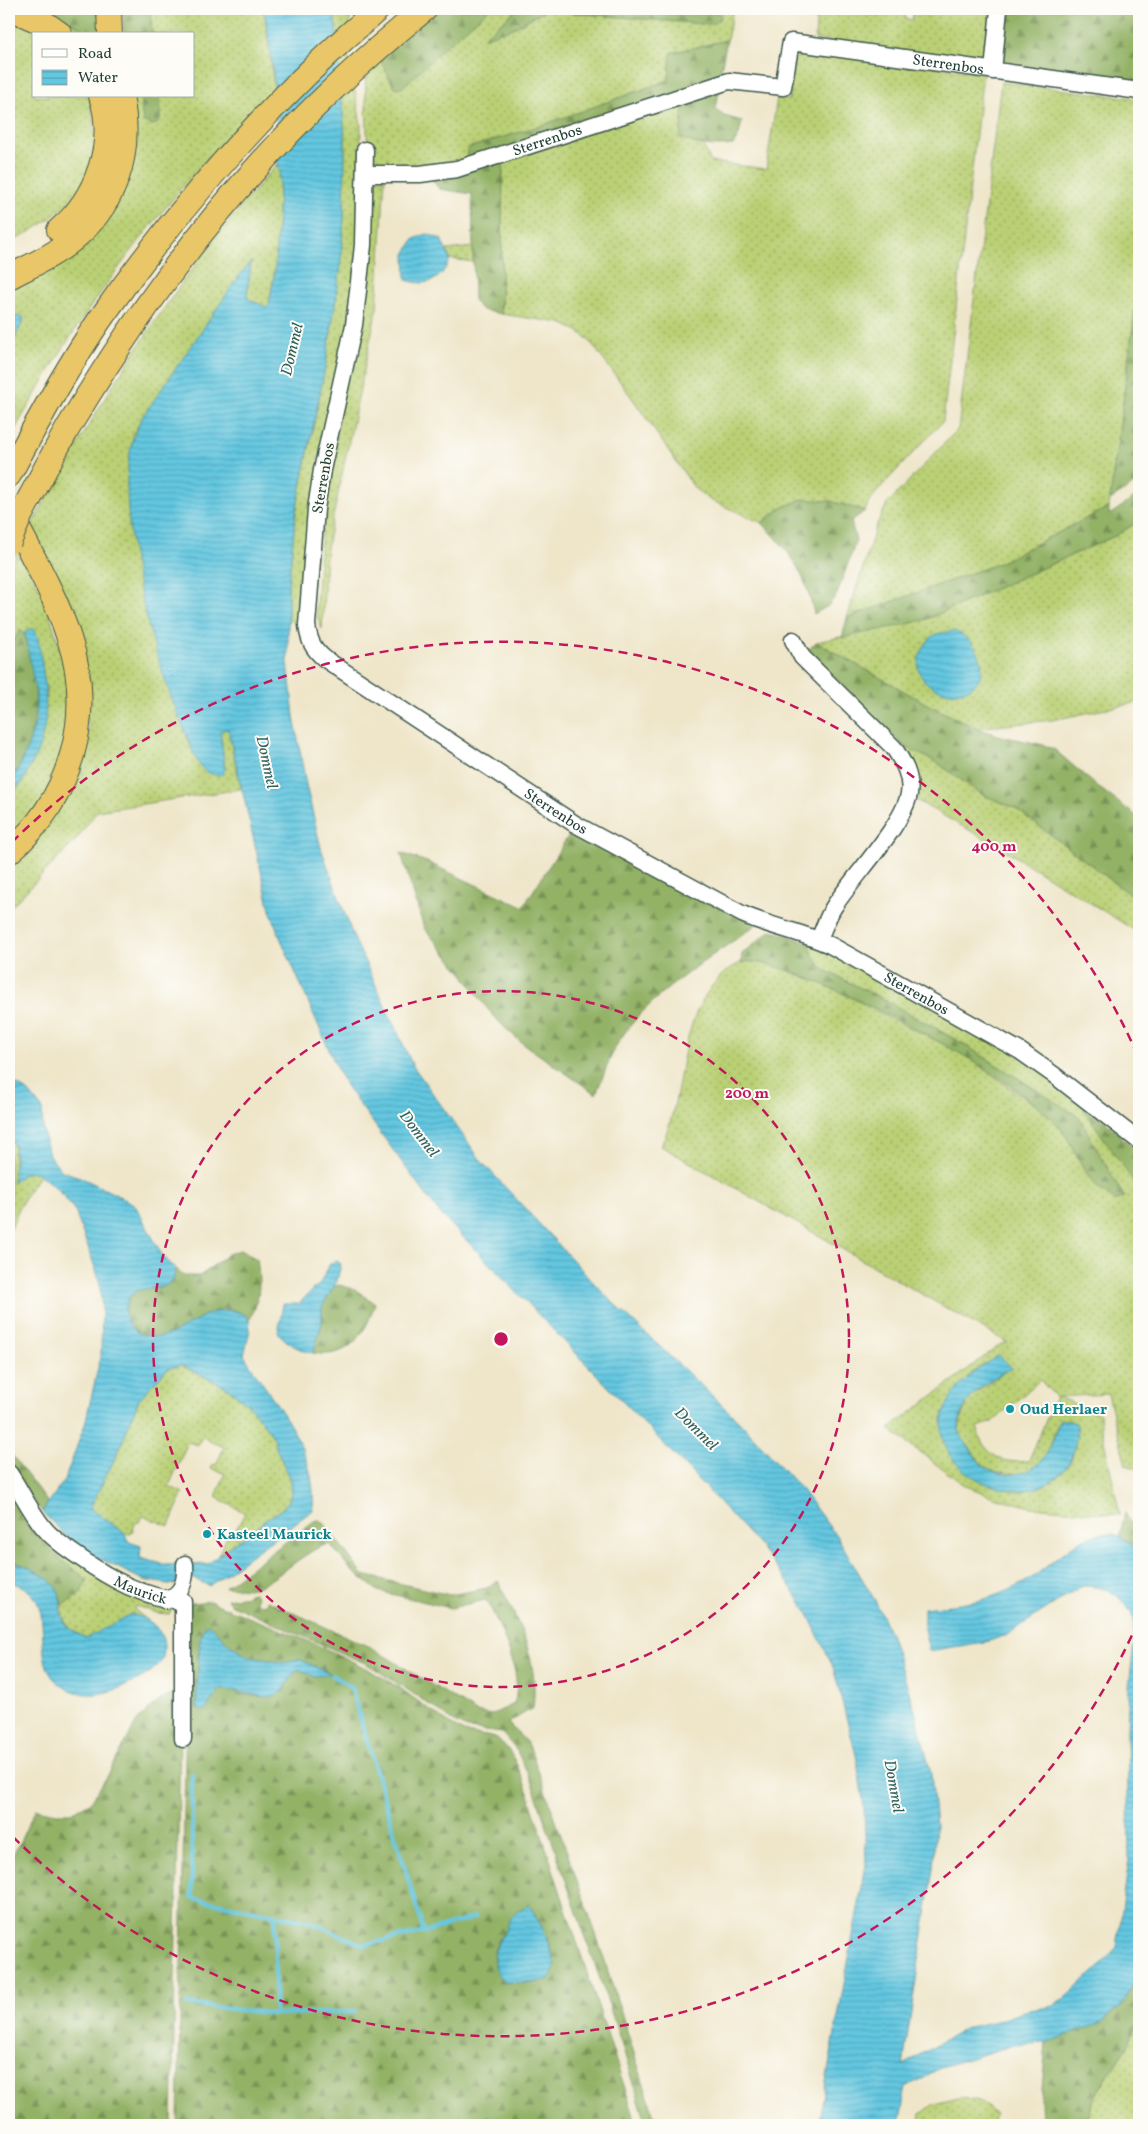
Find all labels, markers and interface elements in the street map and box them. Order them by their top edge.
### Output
legend [32,32,195,98]
text: Road [78,44,112,65]
street label: Sterrenbos [911,50,985,81]
text: Water [78,68,118,89]
street label: Sterrenbos [510,120,585,162]
water label: Dommel [276,321,310,378]
street label: Sterrenbos [308,441,341,515]
water label: Dommel [250,734,282,791]
street label: Sterrenbos [519,784,591,841]
text: 400 m [972,837,1017,858]
street label: Sterrenbos [879,968,952,1021]
text: 200 m [725,1084,769,1105]
water label: Dommel [394,1106,443,1162]
centre of rings [492,1330,510,1348]
place label: Oud Herlaer [1020,1400,1107,1421]
water label: Dommel [669,1403,722,1456]
marker: Oud Herlaer [1004,1403,1016,1415]
place label: Kasteel Maurick [217,1525,332,1546]
marker: Kasteel Maurick [201,1528,213,1540]
street label: Maurick [110,1572,169,1611]
water label: Dommel [878,1758,909,1815]

